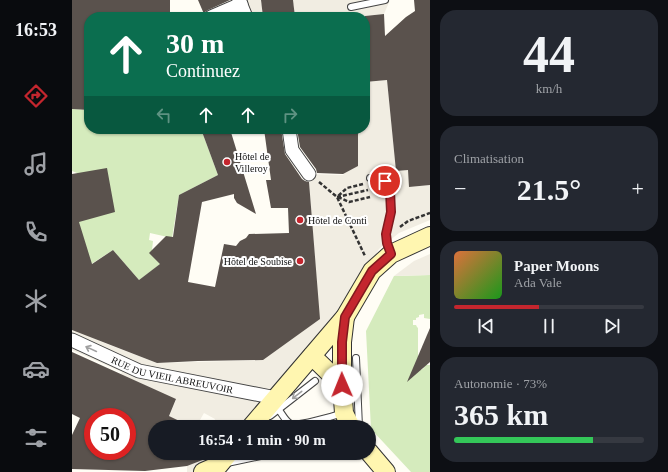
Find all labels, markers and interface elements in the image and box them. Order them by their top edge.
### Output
text: 16:53 [15,20,57,40]
text: 44 [523,26,575,83]
icon: ahead [100,28,152,80]
text: 30 m [166,28,224,59]
text: Continuez [166,61,240,81]
text: km/h [536,81,562,96]
icon: directions [22,82,50,110]
icon: left [153,104,175,126]
icon: ahead [195,104,217,126]
icon: ahead [237,104,259,126]
icon: right [279,104,301,126]
icon: music [22,150,50,178]
place label: Hôtel de Villeroy [235,151,270,174]
text: Climatisation [454,151,524,166]
marker: Hôtel de Villeroy [222,157,232,167]
pin [368,164,402,198]
icon: arrive [374,170,396,192]
text: 21.5° [517,173,581,206]
text: − [454,176,466,201]
text: + [632,176,644,201]
marker: Hôtel de Conti [295,215,305,225]
place label: Hôtel de Conti [308,215,367,226]
icon: phone [22,218,50,246]
place label: Hôtel de Soubise [224,256,293,267]
marker: Hôtel de Soubise [295,256,305,266]
text: Paper Moons [514,258,599,274]
text: Ada Vale [514,275,562,290]
icon: climate [22,287,50,315]
icon: previous [475,315,497,337]
icon: pause [538,315,560,337]
icon: next [601,315,623,337]
one-way arrow [85,344,97,352]
street label: RUE DU VIEIL ABREUVOIR [110,354,234,395]
icon: car [22,355,50,383]
position arrow [321,364,363,406]
text: Autonomie · 73% [454,376,547,391]
one-way arrow [292,391,303,400]
text: 365 km [454,398,548,431]
speed limit sign: 50 [84,408,136,460]
icon: filters [22,424,50,452]
text: 16:54 · 1 min · 90 m [198,432,326,448]

